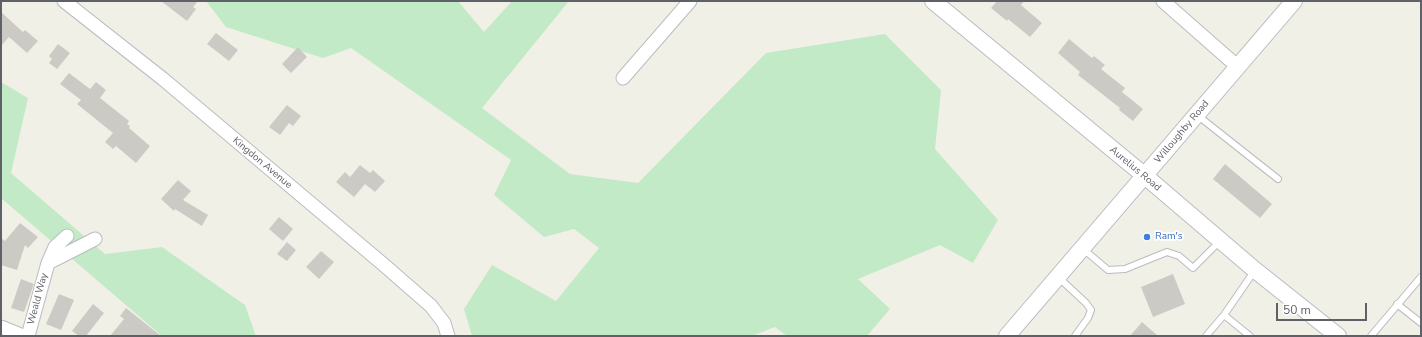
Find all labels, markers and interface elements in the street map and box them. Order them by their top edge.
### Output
street label: Willoughby Road [1152,98,1212,166]
street label: Kingdon Avenue [230,135,294,191]
street label: Aurelius Road [1107,144,1163,194]
place label: Ram's [1155,231,1183,243]
marker: Ram's [1142,232,1152,242]
street label: Weald Way [25,272,51,326]
scale bar [1278,295,1369,321]
text: 50 m [1283,302,1311,318]

